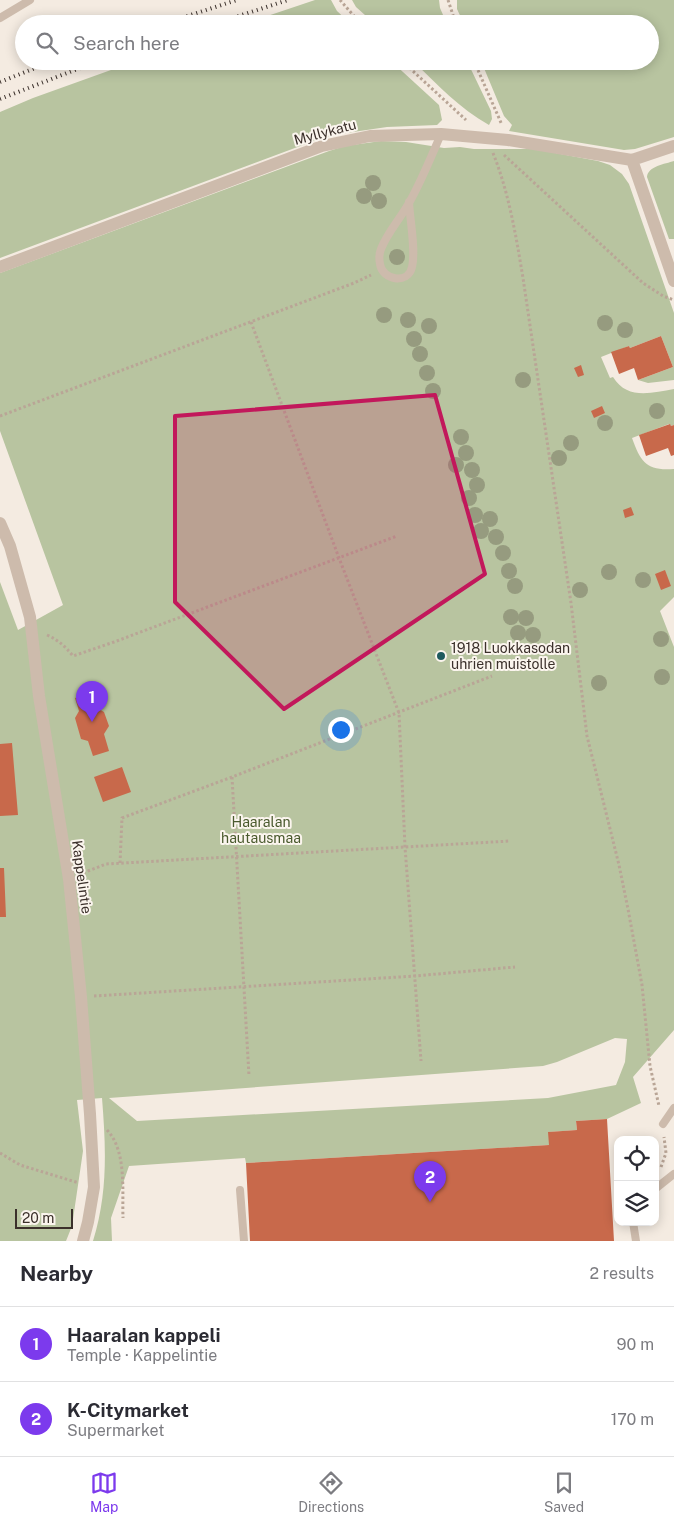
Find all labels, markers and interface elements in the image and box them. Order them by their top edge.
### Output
search box [15,15,659,70]
icon: search [33,29,61,57]
text: Search here [73,32,180,54]
street label: Myllykatu [292,116,358,148]
place label: 1918 Luokkasodan uhrien muistolle [451,640,570,672]
marker: 1918 Luokkasodan uhrien muistolle [435,650,447,662]
pin: 1 [76,681,108,722]
your location [328,717,354,743]
park label: Haaralan hautausmaa [221,814,301,846]
street label: Kappelintie [69,839,95,915]
map controls [614,1136,659,1226]
button: locate [614,1136,659,1181]
pin: 2 [414,1161,446,1202]
button: layers [614,1181,659,1226]
scale bar [15,1206,72,1229]
text: 20 m [22,1210,54,1226]
text: Nearby [20,1261,93,1286]
text: 2 results [589,1264,654,1283]
text: Haaralan kappeli [67,1324,221,1346]
text: 1 [33,1335,39,1354]
text: 90 m [617,1335,654,1354]
text: Temple · Kappelintie [67,1346,217,1365]
text: K-Citymarket [67,1399,189,1421]
text: 2 [31,1410,41,1429]
text: 170 m [611,1410,654,1429]
text: Supermarket [67,1421,164,1440]
tab: Map [90,1469,118,1515]
tab: Directions [298,1469,364,1515]
tab: Saved [544,1469,584,1515]

